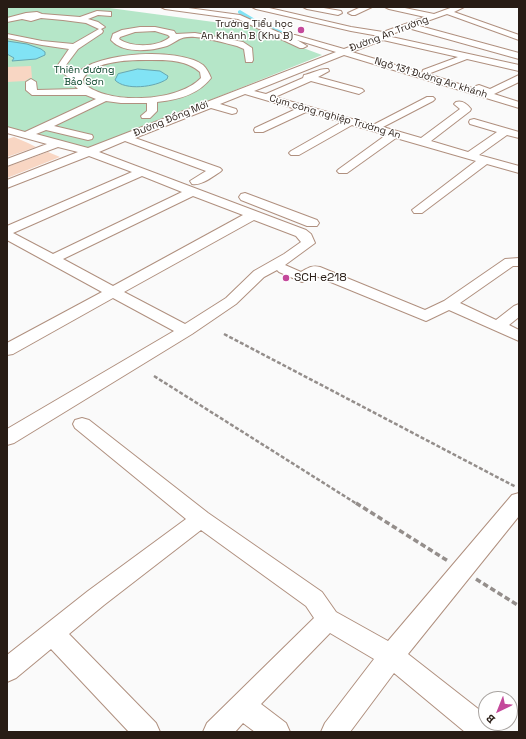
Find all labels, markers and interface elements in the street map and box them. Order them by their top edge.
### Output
street label: Đường An Trường [348,13,430,55]
place label: Trường Tiểu học An Khánh B (Khu B) [201,18,293,42]
marker: Trường Tiểu học An Khánh B (Khu B) [296,25,306,35]
street label: Ngõ 131 Đường An khánh [373,55,489,101]
park label: Thiên đường Bảo Sơn [54,64,114,88]
street label: Cụm công nghiệp Trường An [268,92,402,142]
street label: Đường Đồng Mới [132,98,210,140]
place label: SCH e218 [294,271,347,285]
marker: SCH e218 [281,273,291,283]
north arrow [478,691,518,731]
text: B [483,711,498,727]

